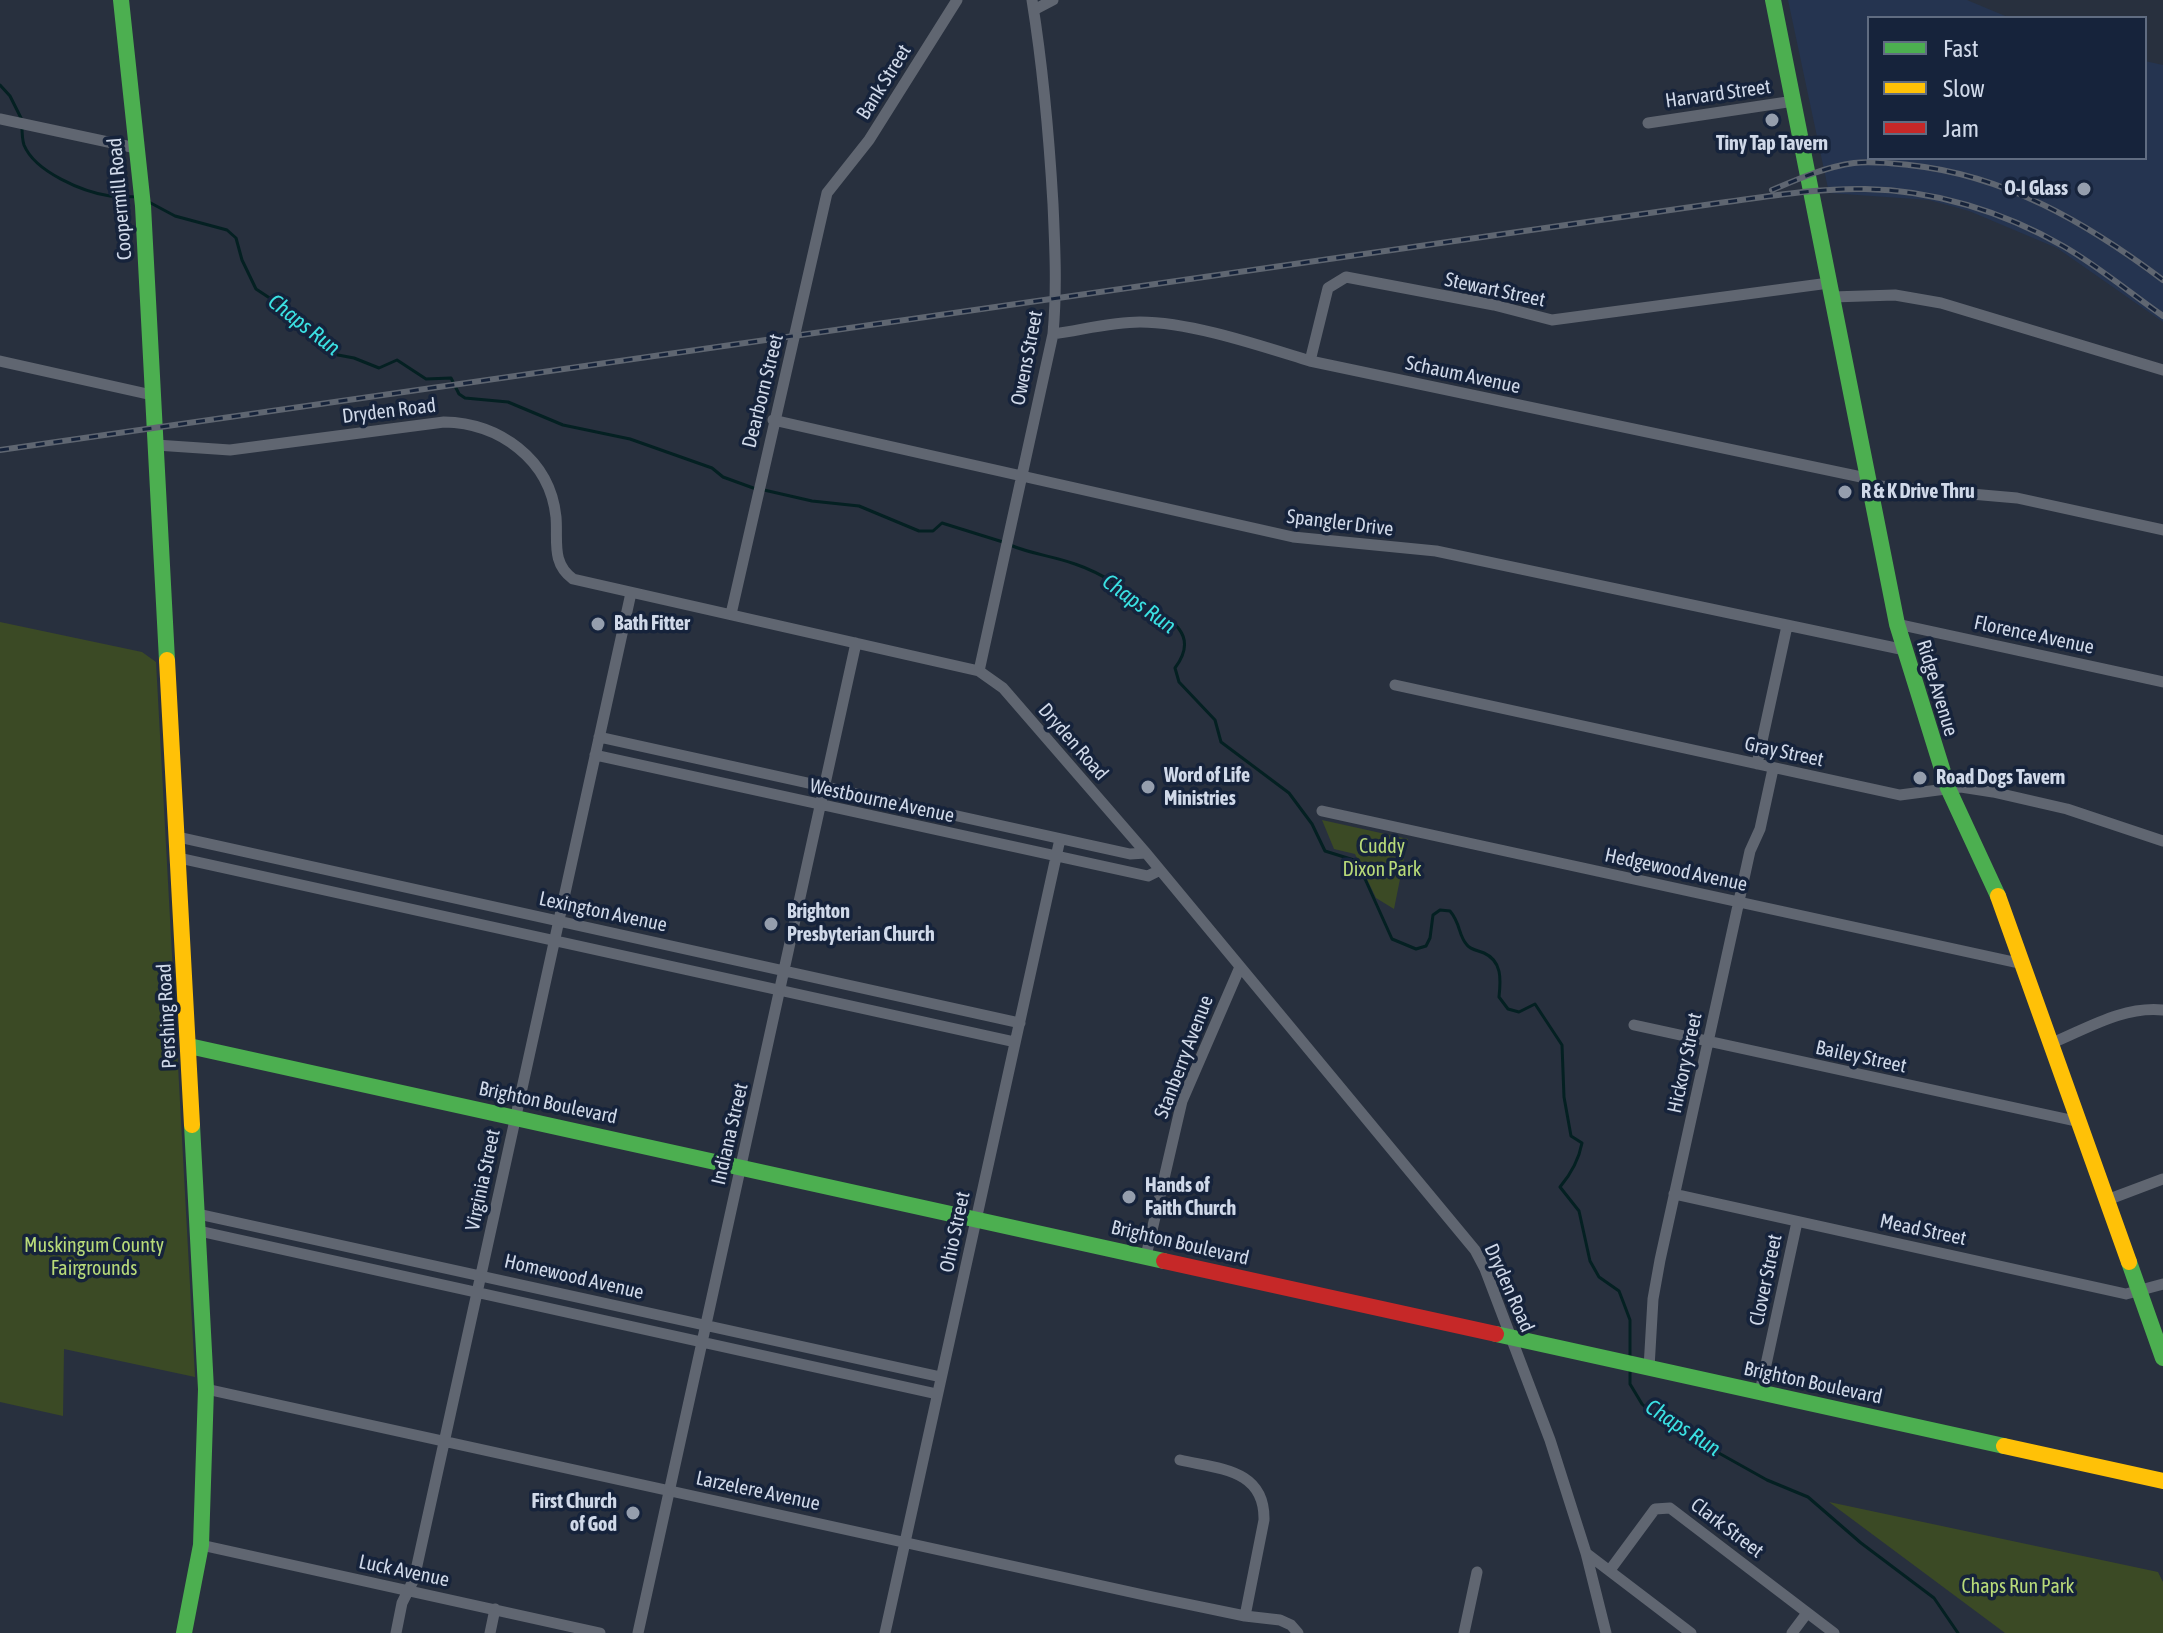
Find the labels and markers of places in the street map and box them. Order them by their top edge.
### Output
marker: Tiny Tap Tavern [1763,111,1781,129]
place label: Tiny Tap Tavern [1716,132,1828,156]
place label: O-I Glass [2004,177,2068,201]
marker: O-I Glass [2075,180,2093,198]
place label: R & K Drive Thru [1861,480,1975,504]
marker: R & K Drive Thru [1836,483,1854,501]
place label: Bath Fitter [614,612,690,636]
marker: Bath Fitter [589,615,607,633]
place label: Word of Life Ministries [1164,764,1250,811]
place label: Road Dogs Tavern [1936,766,2065,790]
marker: Road Dogs Tavern [1911,769,1929,787]
marker: Word of Life Ministries [1139,778,1157,796]
place label: Brighton Presbyterian Church [787,900,935,947]
marker: Brighton Presbyterian Church [762,915,780,933]
place label: Hands of Faith Church [1145,1174,1236,1221]
marker: Hands of Faith Church [1120,1188,1138,1206]
place label: First Church of God [532,1490,617,1537]
marker: First Church of God [624,1504,642,1522]

